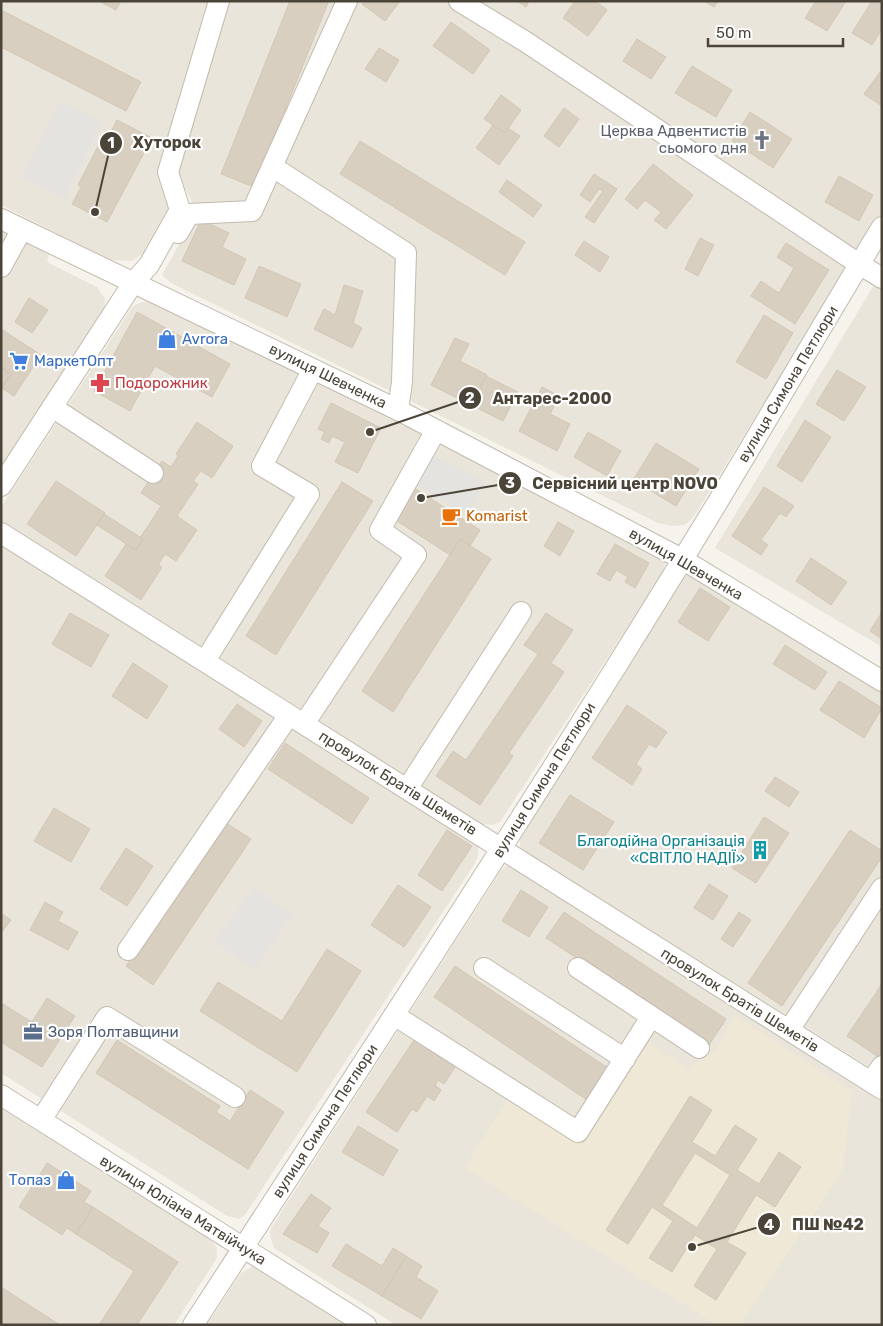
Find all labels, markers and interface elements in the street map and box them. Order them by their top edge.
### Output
scale bar [708,15,843,47]
text: 50 m [716,24,751,42]
place label: Церква Адвентистів сьомого дня [600,122,747,157]
callout: Хуторок [98,127,212,158]
church icon: Церква Адвентистів сьомого дня [751,129,773,151]
text: Хуторок [133,133,202,152]
text: 1 [107,134,115,152]
street label: вулиця Симона Петлюри [734,302,842,466]
shop icon: Avrora [156,328,178,350]
place label: Avrora [182,330,228,348]
street label: вулиця Шевченка [266,340,390,412]
supermarket icon: МаркетОпт [8,350,30,372]
place label: МаркетОпт [34,352,114,370]
pharmacy icon: Подорожник [89,372,111,394]
place label: Подорожник [115,374,208,392]
callout: Антарес-2000 [457,382,622,413]
text: 2 [465,389,475,407]
text: Антарес-2000 [492,389,612,408]
callout: Сервісний центр NOVO [497,467,728,498]
text: 3 [505,474,515,492]
text: Сервісний центр NOVO [532,474,718,493]
cafe icon: Komarist [440,505,462,527]
place label: Komarist [466,507,528,525]
street label: вулиця Шевченка [626,524,746,604]
street label: вулиця Симона Петлюри [489,699,599,861]
street label: провулок Братів Шеметів [316,727,480,839]
place label: Благодійна Організація «СВІТЛО НАДІЇ» [577,832,745,867]
building icon: Благодійна Організація «СВІТЛО НАДІЇ» [749,839,771,861]
street label: провулок Братів Шеметів [658,944,822,1056]
office icon: Зоря Полтавщини [22,1021,44,1043]
place label: Зоря Полтавщини [48,1023,179,1041]
street label: вулиця Симона Петлюри [269,1041,381,1201]
street label: вулиця Юліана Матвійчука [97,1151,269,1269]
shop icon: Топаз [55,1169,77,1191]
place label: Топаз [9,1171,51,1189]
callout: ПШ №42 [757,1209,874,1240]
text: ПШ №42 [792,1215,864,1234]
text: 4 [764,1216,774,1234]

